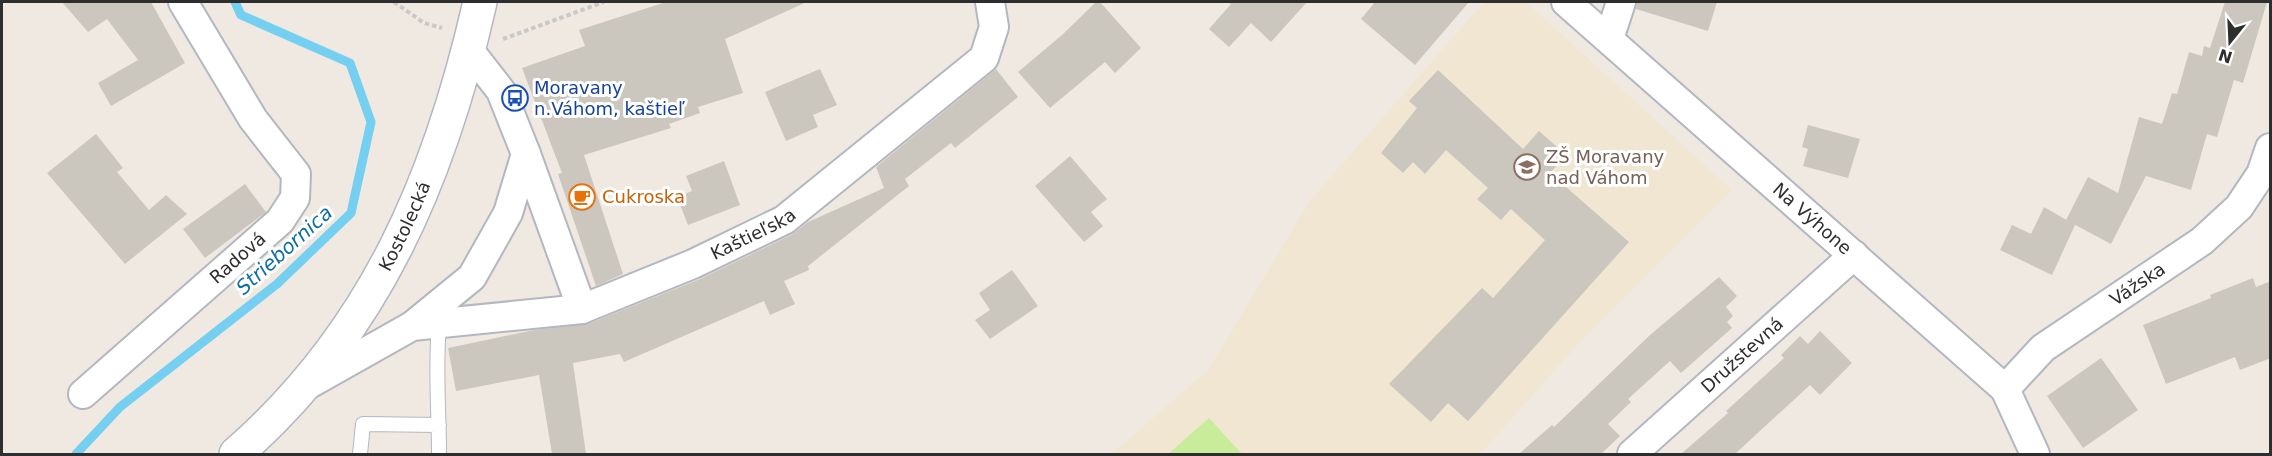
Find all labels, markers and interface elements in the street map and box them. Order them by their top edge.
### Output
north arrow [2200,12,2260,72]
text: N [2216,45,2235,67]
place label: Moravany n.Váhom, kaštieľ [534,77,685,119]
bus stop icon: Moravany n.Váhom, kaštieľ [500,83,530,113]
place label: ZŠ Moravany nad Váhom [1546,146,1665,188]
school or university icon: ZŠ Moravany nad Váhom [1512,152,1542,182]
street label: Kostolecká [374,178,434,274]
street label: Na Výhone [1769,178,1856,259]
cafe icon: Cukroska [567,182,597,212]
place label: Cukroska [602,186,685,207]
water label: Striebornica [231,201,337,299]
street label: Kaštieľska [707,204,800,264]
street label: Radová [205,228,270,288]
street label: Vážska [2106,258,2169,310]
street label: Družstevná [1697,313,1787,397]

